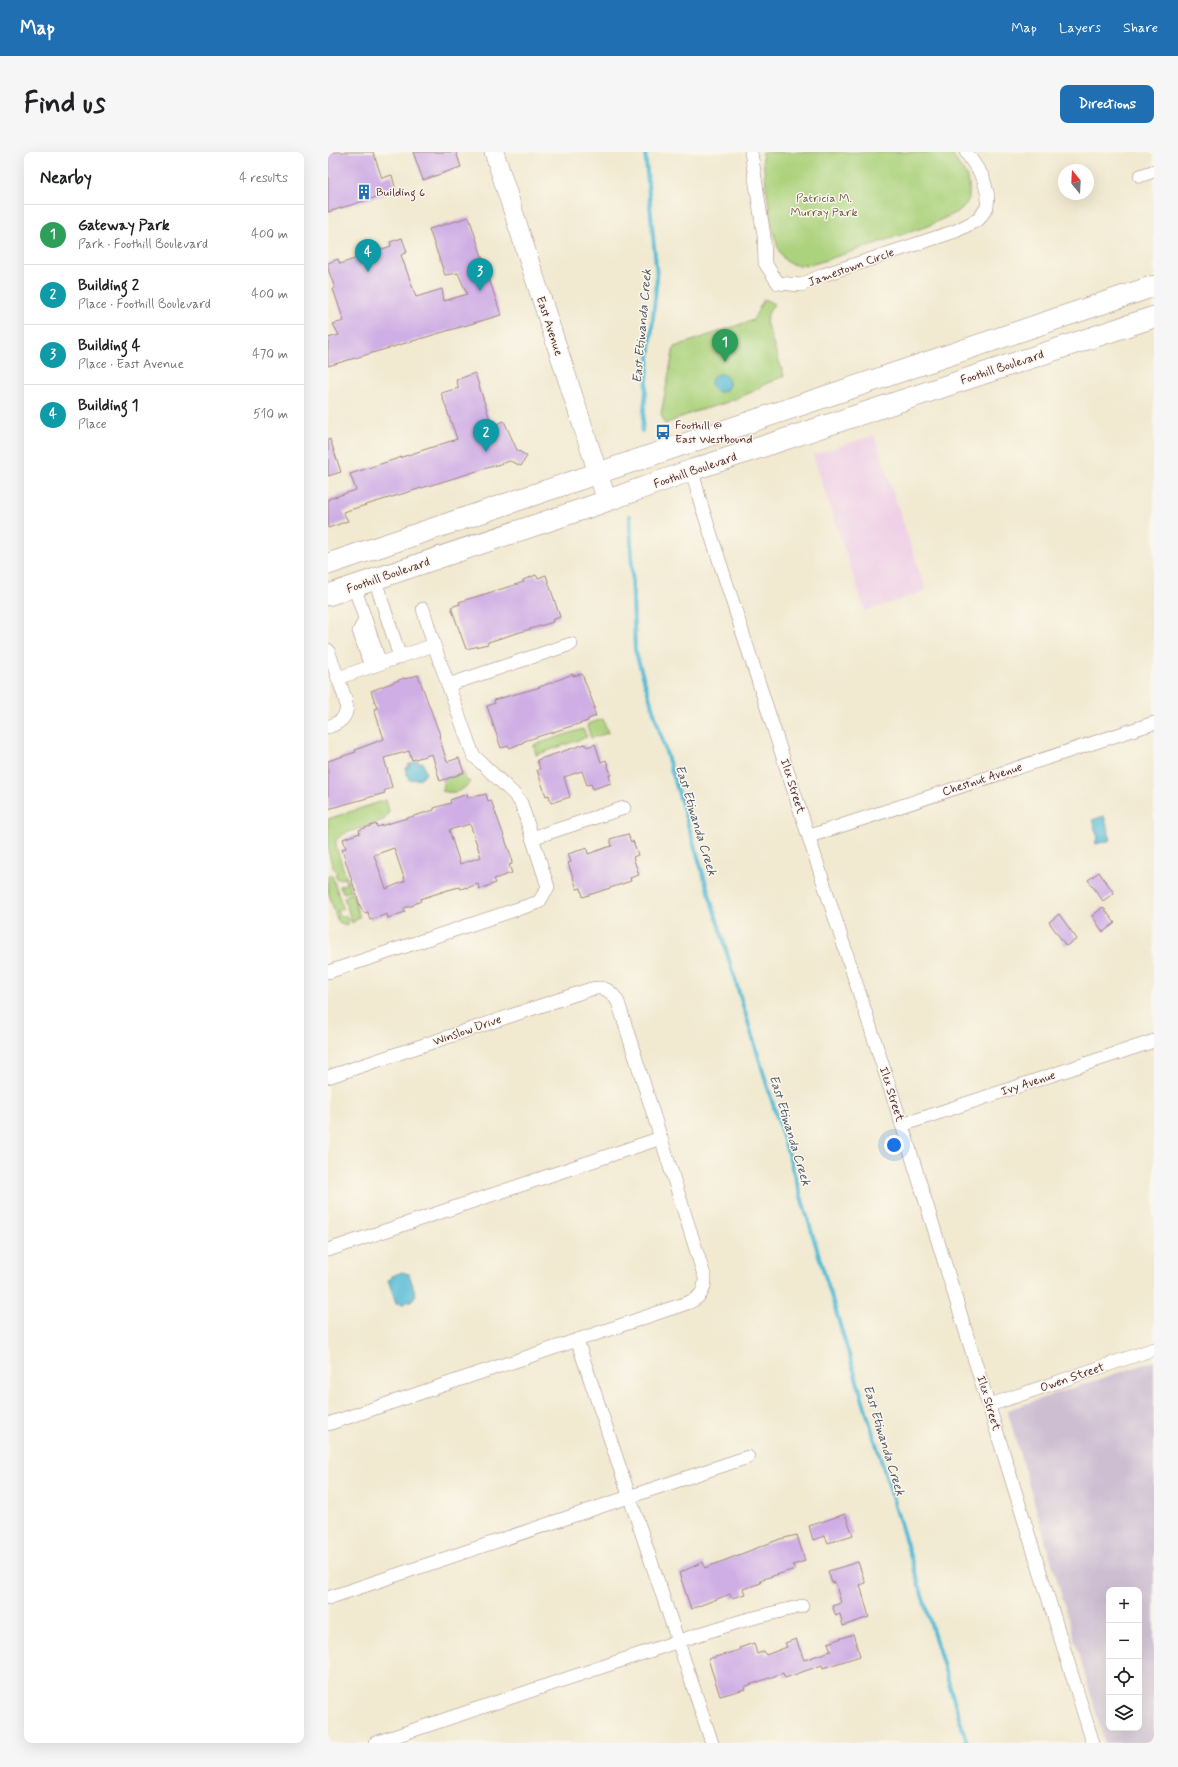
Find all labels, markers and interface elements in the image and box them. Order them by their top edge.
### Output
text: Map [20,16,55,41]
text: Map [1011,19,1037,37]
text: Layers [1059,19,1101,37]
text: Share [1123,19,1158,37]
button: Directions [1060,85,1154,123]
text: Find us [24,86,105,123]
north arrow [1058,164,1094,200]
text: Nearby [40,167,92,189]
text: 4 results [239,170,288,187]
building icon: Building 6 [355,183,373,201]
place label: Building 6 [376,185,425,202]
park label: Patricia M. Murray Park [791,191,858,221]
text: Gateway Park [78,216,170,236]
text: 1 [50,226,56,243]
text: 400 m [251,226,288,243]
text: Park · Foothill Boulevard [78,236,208,253]
pin: 4 [355,239,381,272]
street label: Jamestown Circle [806,245,897,291]
pin: 3 [467,258,493,291]
water label: East Etiwanda Creek [629,268,656,384]
text: Building 2 [78,276,139,296]
text: 2 [50,286,56,303]
text: 400 m [251,286,288,303]
street label: East Avenue [532,294,566,358]
text: Place · Foothill Boulevard [78,296,211,313]
pin: 1 [712,329,738,362]
text: Building 4 [78,336,141,356]
text: 3 [50,346,56,363]
text: 470 m [252,346,288,363]
street label: Foothill Boulevard [959,347,1046,389]
text: Place · East Avenue [78,356,184,373]
text: Building 1 [78,396,138,416]
text: 4 [49,406,57,423]
text: 510 m [253,406,288,423]
text: Place [78,416,107,433]
place label: Foothill @ East Westbound [675,418,752,448]
pin: 2 [473,419,499,452]
bus stop icon: Foothill @ East Westbound [654,423,672,441]
street label: Foothill Boulevard [652,449,739,493]
street label: Foothill Boulevard [345,554,432,598]
street label: Ilex Street [776,757,808,816]
street label: Chestnut Avenue [940,759,1024,800]
water label: East Etiwanda Creek [671,763,721,878]
street label: Winslow Drive [431,1012,504,1050]
street label: Ilex Street [875,1065,907,1124]
street label: Ivy Avenue [999,1068,1058,1100]
water label: East Etiwanda Creek [765,1073,815,1188]
your location [884,1135,904,1155]
street label: Owen Street [1038,1359,1107,1396]
street label: Ilex Street [972,1374,1004,1433]
water label: East Etiwanda Creek [859,1383,909,1498]
map controls [1106,1587,1142,1731]
button: + [1106,1587,1142,1623]
button: − [1106,1623,1142,1659]
button: locate [1106,1659,1142,1695]
button: layers [1106,1695,1142,1731]

